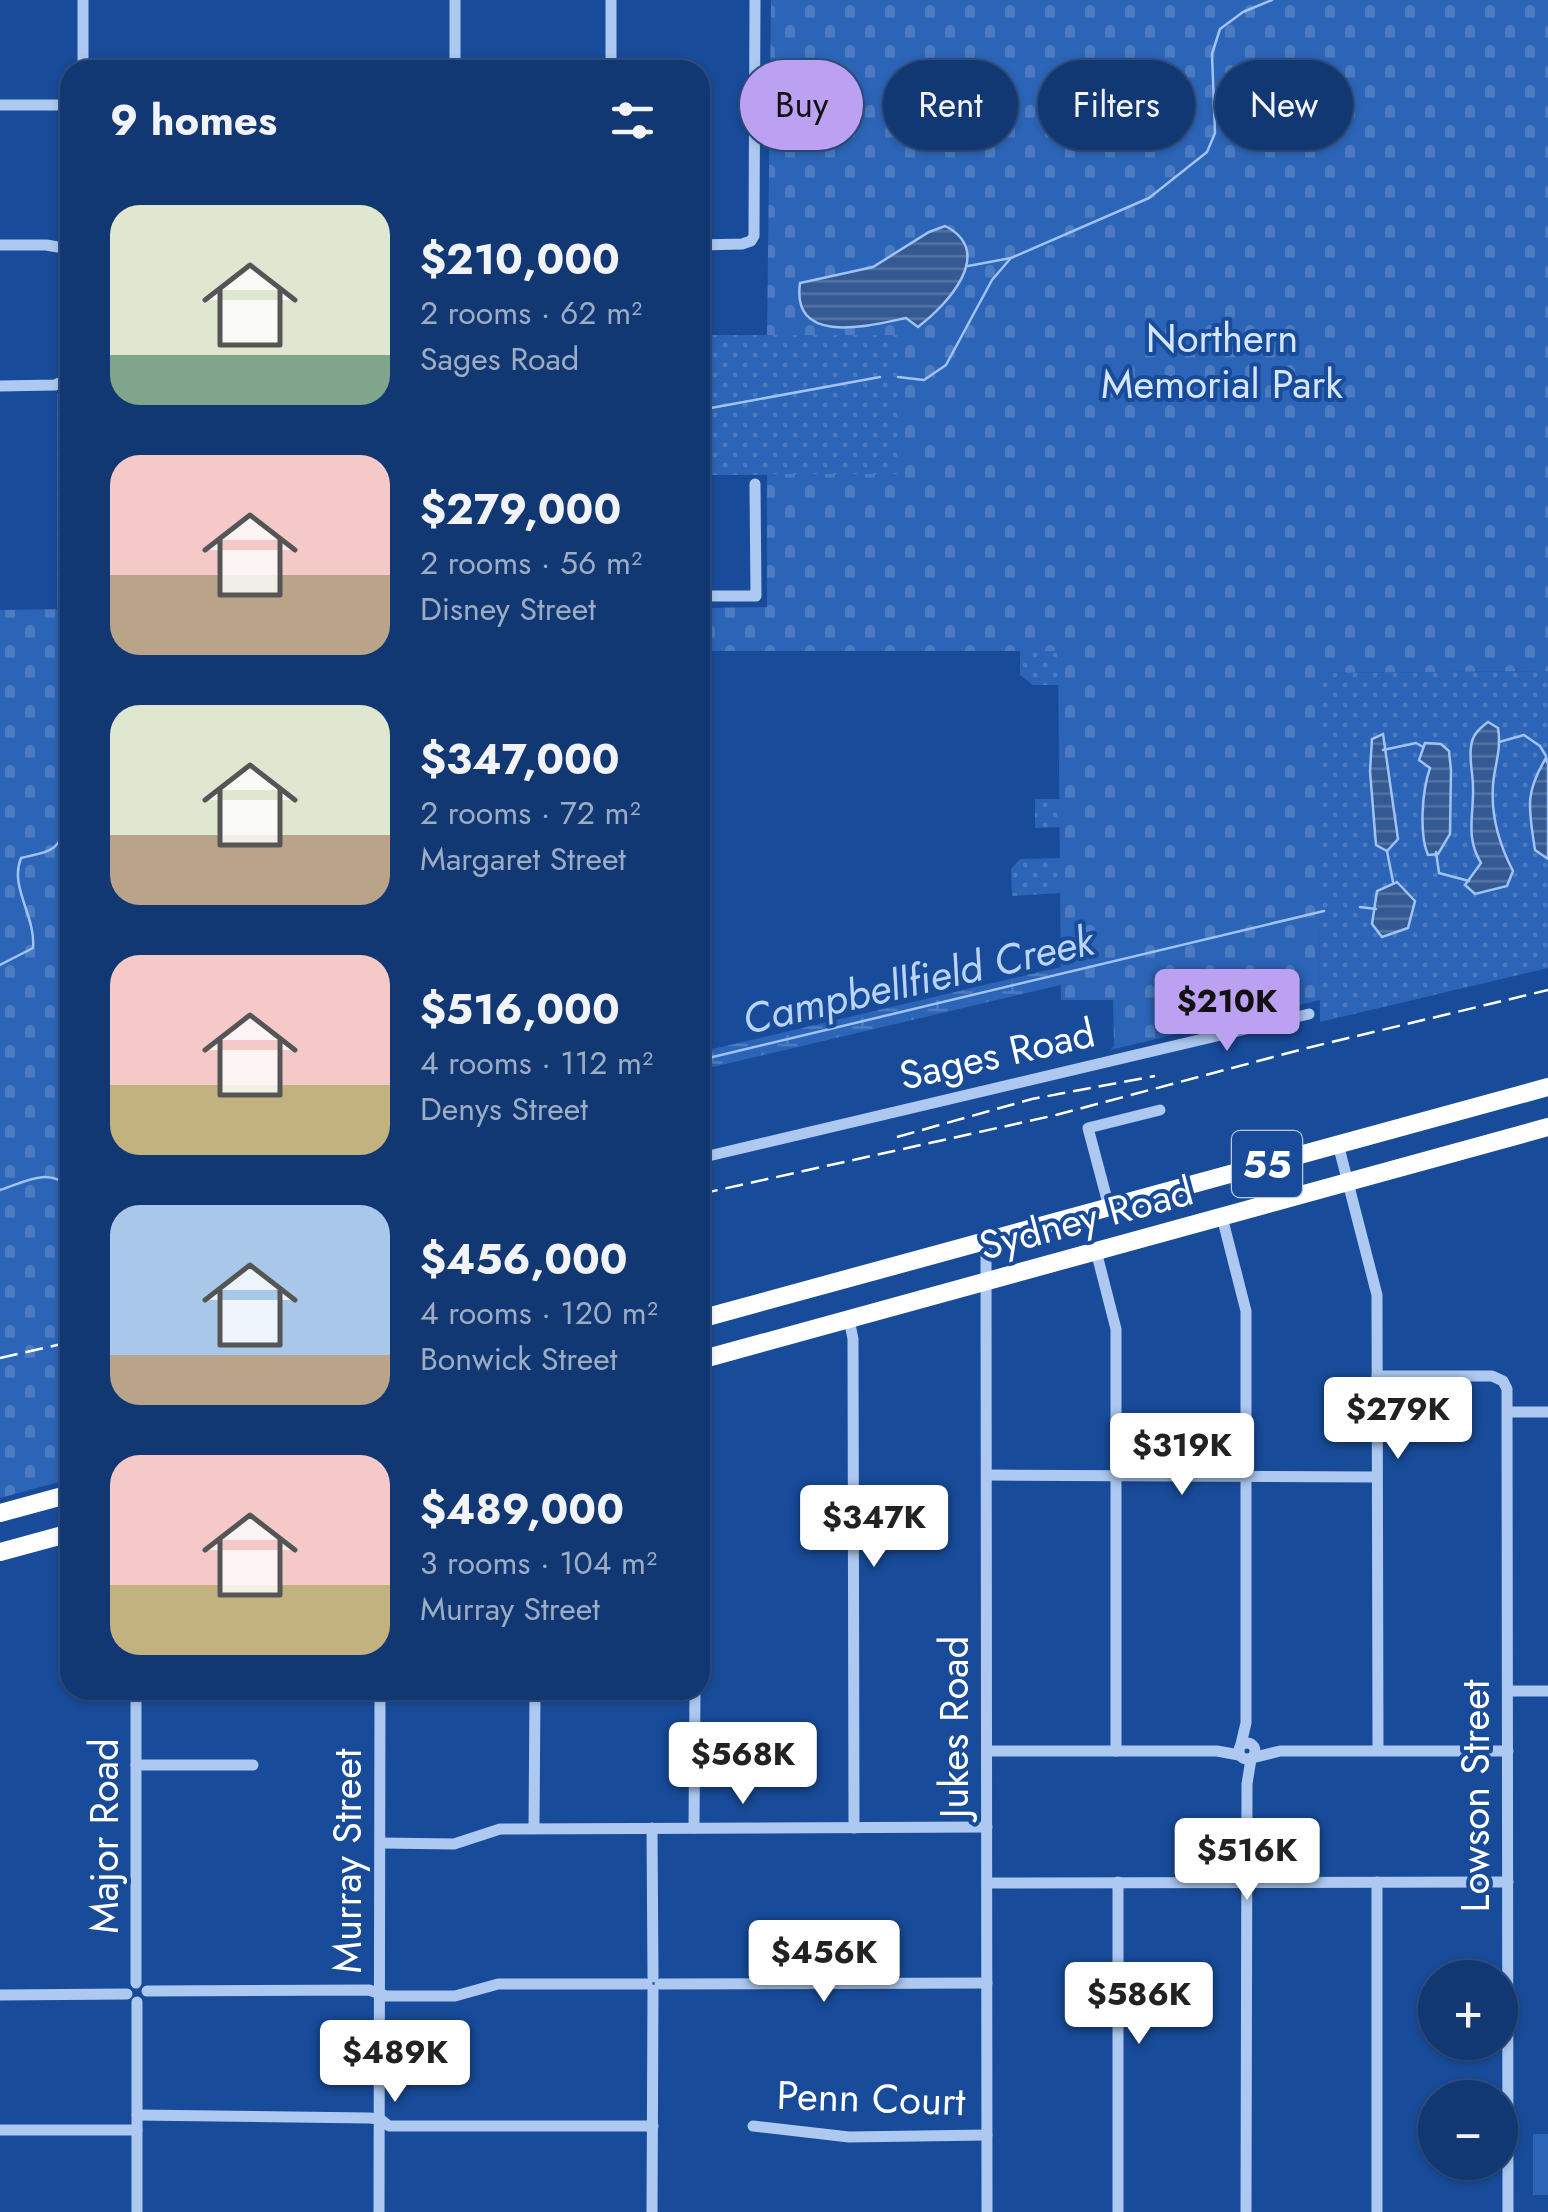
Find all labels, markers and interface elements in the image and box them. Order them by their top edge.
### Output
chip: Buy [740,60,863,150]
chip: Rent [883,60,1018,150]
chip: Filters [1038,60,1195,150]
chip: New [1215,60,1353,150]
text: 9 homes [110,90,277,151]
icon: filters [605,93,660,148]
text: $210,000 [420,229,620,290]
icon: home [190,245,310,365]
text: 2 rooms · 62 m² [420,290,642,336]
park label: Northern Memorial Park [1101,309,1343,413]
text: Sages Road [420,336,579,382]
text: $279,000 [420,479,621,540]
icon: home [190,495,310,615]
text: 2 rooms · 56 m² [420,540,642,586]
text: Disney Street [420,586,596,632]
text: $347,000 [420,729,620,790]
icon: home [190,745,310,865]
text: 2 rooms · 72 m² [420,790,641,836]
text: Margaret Street [420,836,626,882]
water label: Campbellfield Creek [736,909,1102,1050]
pin: $210K [1157,969,1297,1054]
text: $210K [1177,978,1277,1024]
text: $516,000 [420,979,620,1040]
icon: home [190,995,310,1115]
street label: Sages Road [894,1003,1100,1105]
text: 4 rooms · 112 m² [420,1040,653,1086]
text: Denys Street [420,1086,588,1132]
road number: 55 [1232,1131,1302,1197]
street label: Sydney Road [973,1162,1199,1274]
text: $456,000 [420,1229,628,1290]
icon: home [190,1245,310,1365]
text: 4 rooms · 120 m² [420,1290,658,1336]
text: Bonwick Street [420,1336,617,1382]
pin: $279K [1328,1377,1468,1462]
text: $279K [1346,1386,1450,1432]
pin: $319K [1112,1413,1252,1498]
text: $319K [1132,1422,1232,1468]
text: $489,000 [420,1479,624,1540]
pin: $347K [804,1485,944,1570]
text: $347K [822,1494,926,1540]
icon: home [190,1495,310,1615]
text: 3 rooms · 104 m² [420,1540,657,1586]
text: Murray Street [420,1586,600,1632]
street label: Jukes Road [925,1636,983,1823]
street label: Lowson Street [1446,1679,1504,1912]
pin: $568K [673,1722,813,1807]
text: $568K [691,1731,795,1777]
street label: Major Road [75,1738,133,1934]
street label: Murray Street [318,1748,376,1973]
pin: $516K [1177,1818,1317,1903]
text: $516K [1197,1827,1297,1873]
pin: $456K [754,1920,894,2005]
text: $456K [771,1929,877,1975]
map controls [1418,1960,1518,2180]
button: + [1418,1960,1518,2060]
pin: $586K [1069,1962,1209,2047]
text: $586K [1087,1971,1191,2017]
pin: $489K [325,2020,465,2105]
text: $489K [342,2029,448,2075]
street label: Penn Court [776,2066,967,2130]
button: − [1418,2080,1518,2180]

